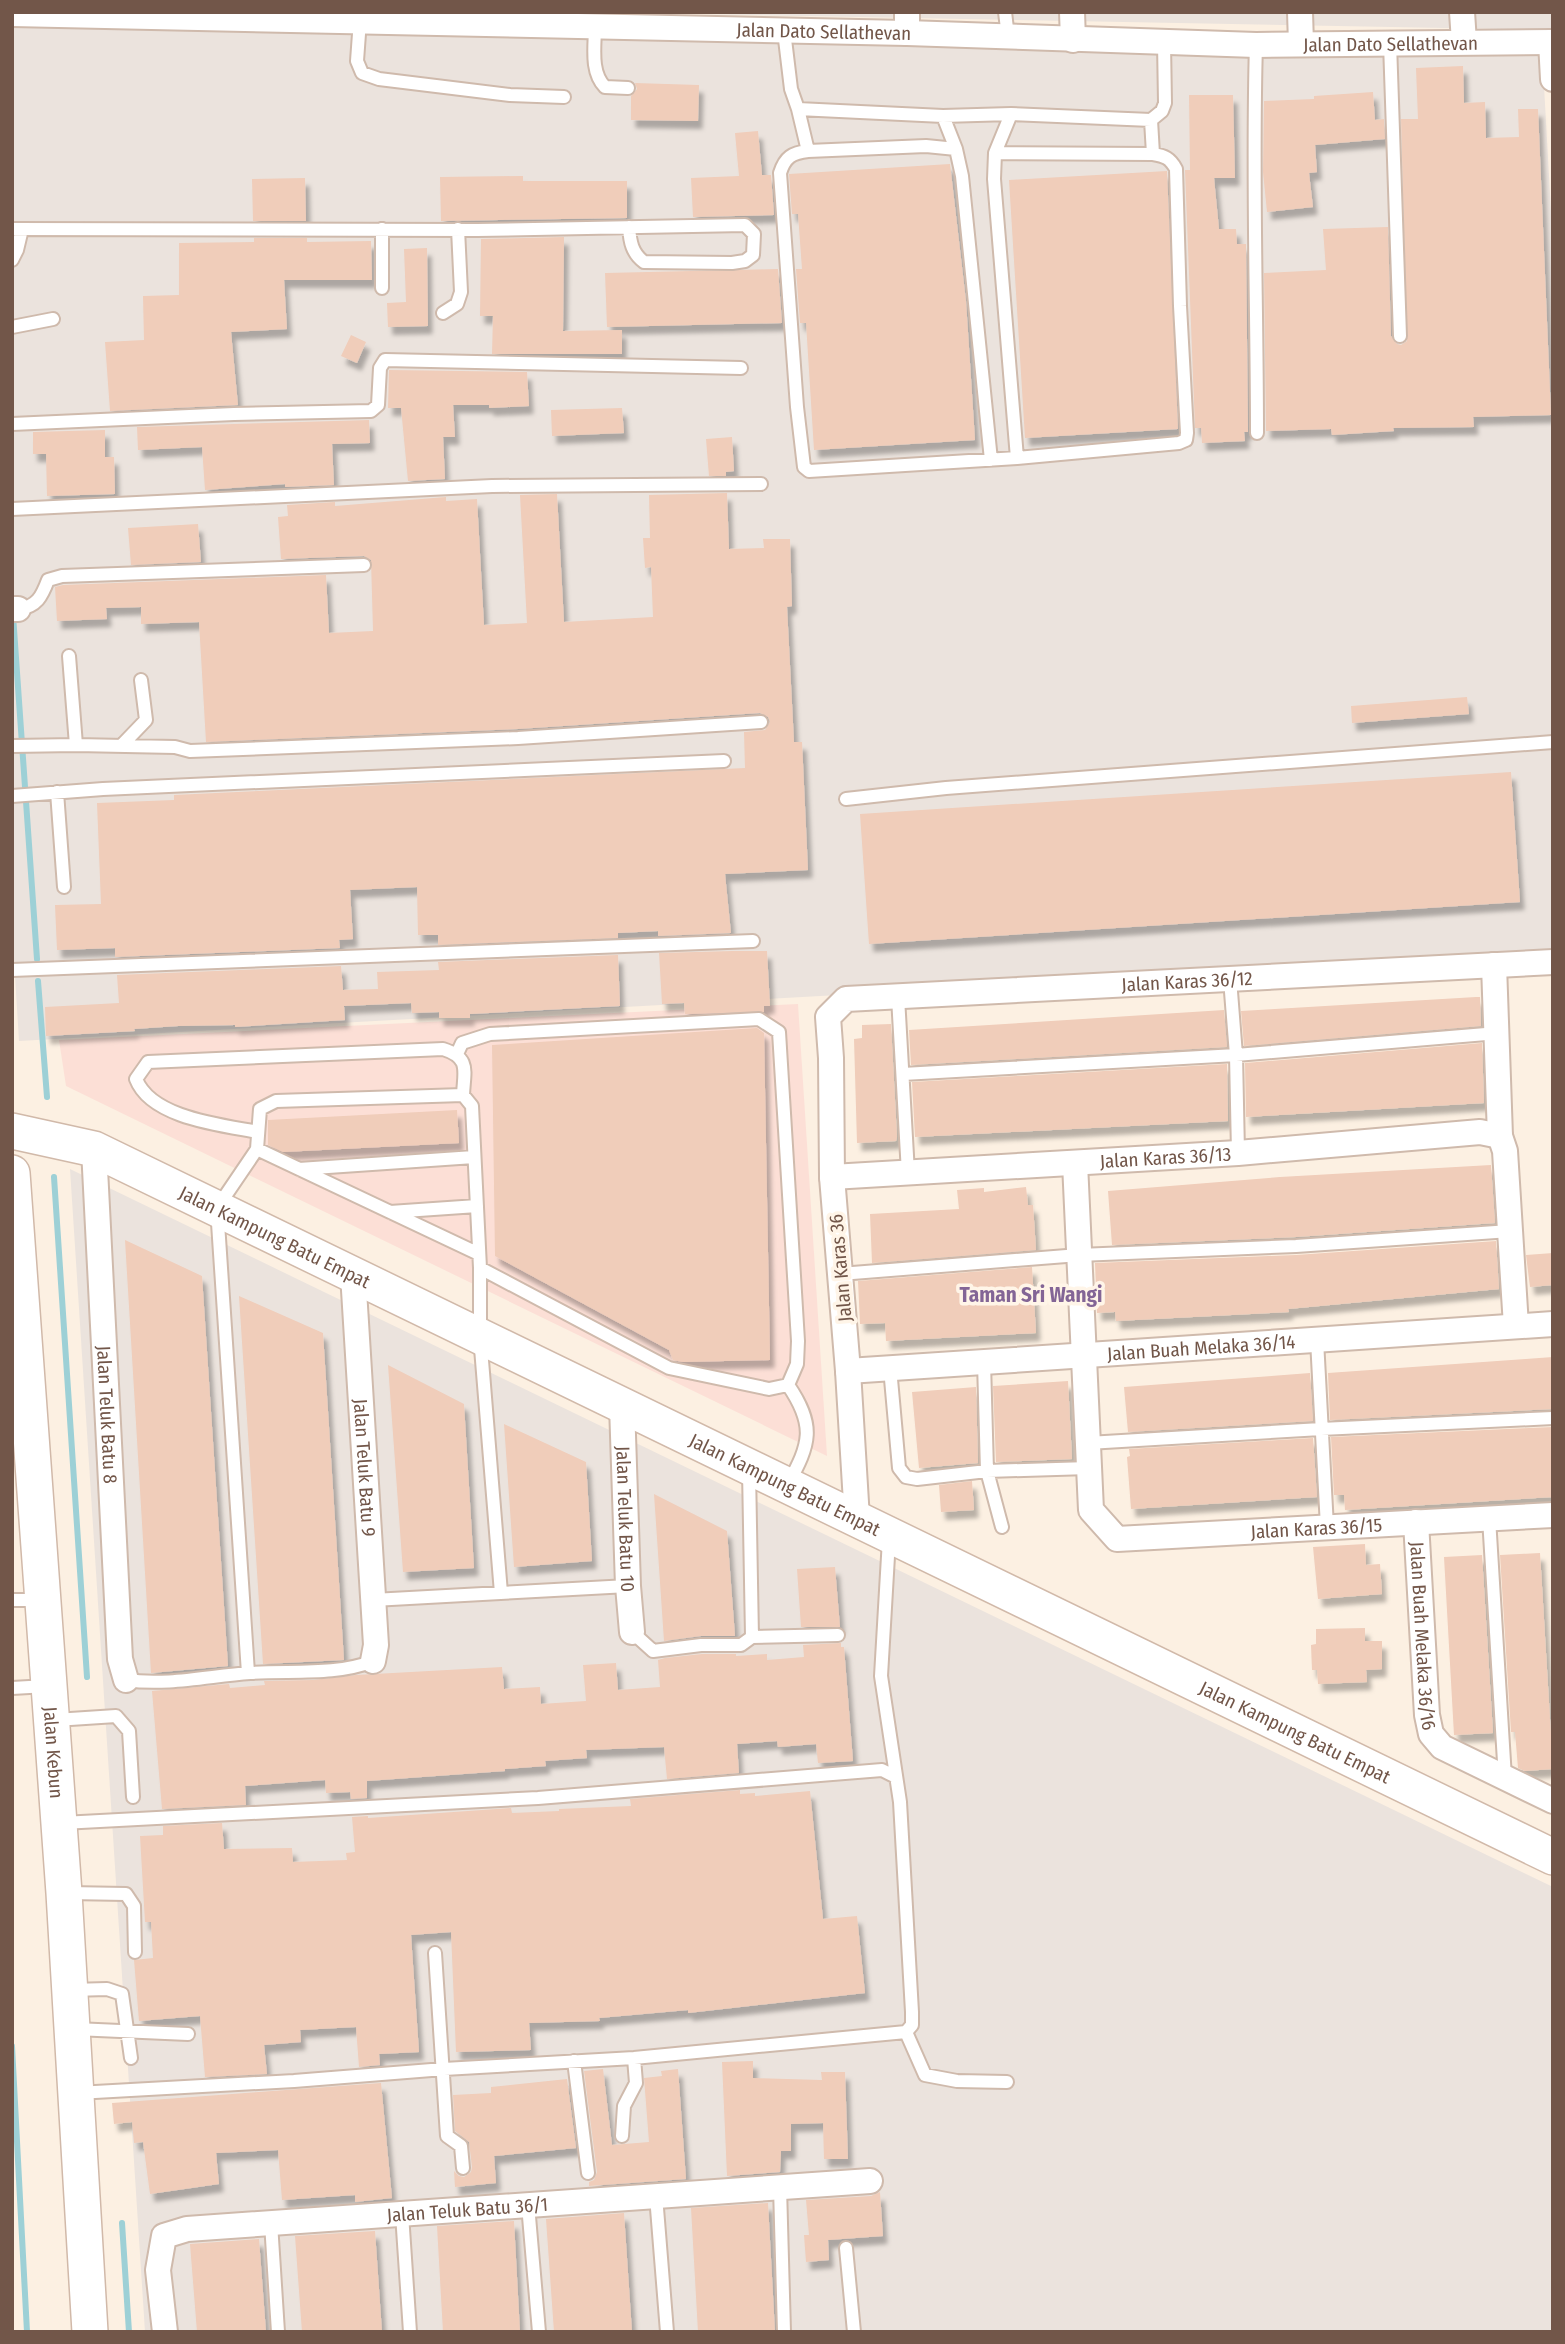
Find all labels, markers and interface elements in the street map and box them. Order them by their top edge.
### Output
street label: Jalan Dato Sellathevan [736,18,911,45]
street label: Jalan Dato Sellathevan [1303,32,1478,57]
street label: Jalan Karas 36/12 [1121,967,1253,997]
street label: Jalan Karas 36/13 [1099,1142,1232,1173]
street label: Jalan Kampung Batu Empat [175,1181,375,1294]
street label: Jalan Karas 36 [824,1213,857,1323]
district label: Taman Sri Wangi [960,1282,1102,1308]
street label: Jalan Buah Melaka 36/14 [1106,1330,1296,1366]
street label: Jalan Teluk Batu 8 [92,1345,122,1484]
street label: Jalan Teluk Batu 9 [349,1398,380,1537]
street label: Jalan Kampung Batu Empat [685,1429,885,1541]
street label: Jalan Teluk Batu 10 [611,1446,639,1593]
street label: Jalan Karas 36/15 [1250,1513,1383,1544]
street label: Jalan Buah Melaka 36/16 [1405,1541,1441,1732]
street label: Jalan Kampung Batu Empat [1196,1676,1395,1789]
street label: Jalan Kebun [39,1706,68,1799]
street label: Jalan Teluk Batu 36/1 [386,2193,549,2227]

